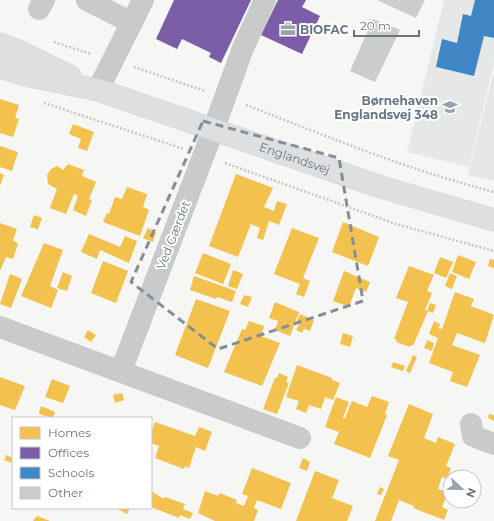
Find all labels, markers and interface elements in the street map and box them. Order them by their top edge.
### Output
scale bar [354,12,419,38]
text: 20 m [360,18,391,33]
office icon: BIOFAC [279,20,297,38]
place label: BIOFAC [300,22,349,37]
place label: Børnehaven Englandsvej 348 [334,93,438,122]
school or university icon: Børnehaven Englandsvej 348 [441,98,459,116]
street label: Englandsvej [258,138,332,177]
street label: Ved Gærdet [153,198,193,271]
legend [12,417,152,509]
text: Homes [48,425,91,440]
text: Offices [48,445,89,460]
text: Schools [48,465,94,480]
north arrow [442,469,482,509]
text: Other [48,485,83,500]
text: N [463,486,479,499]

